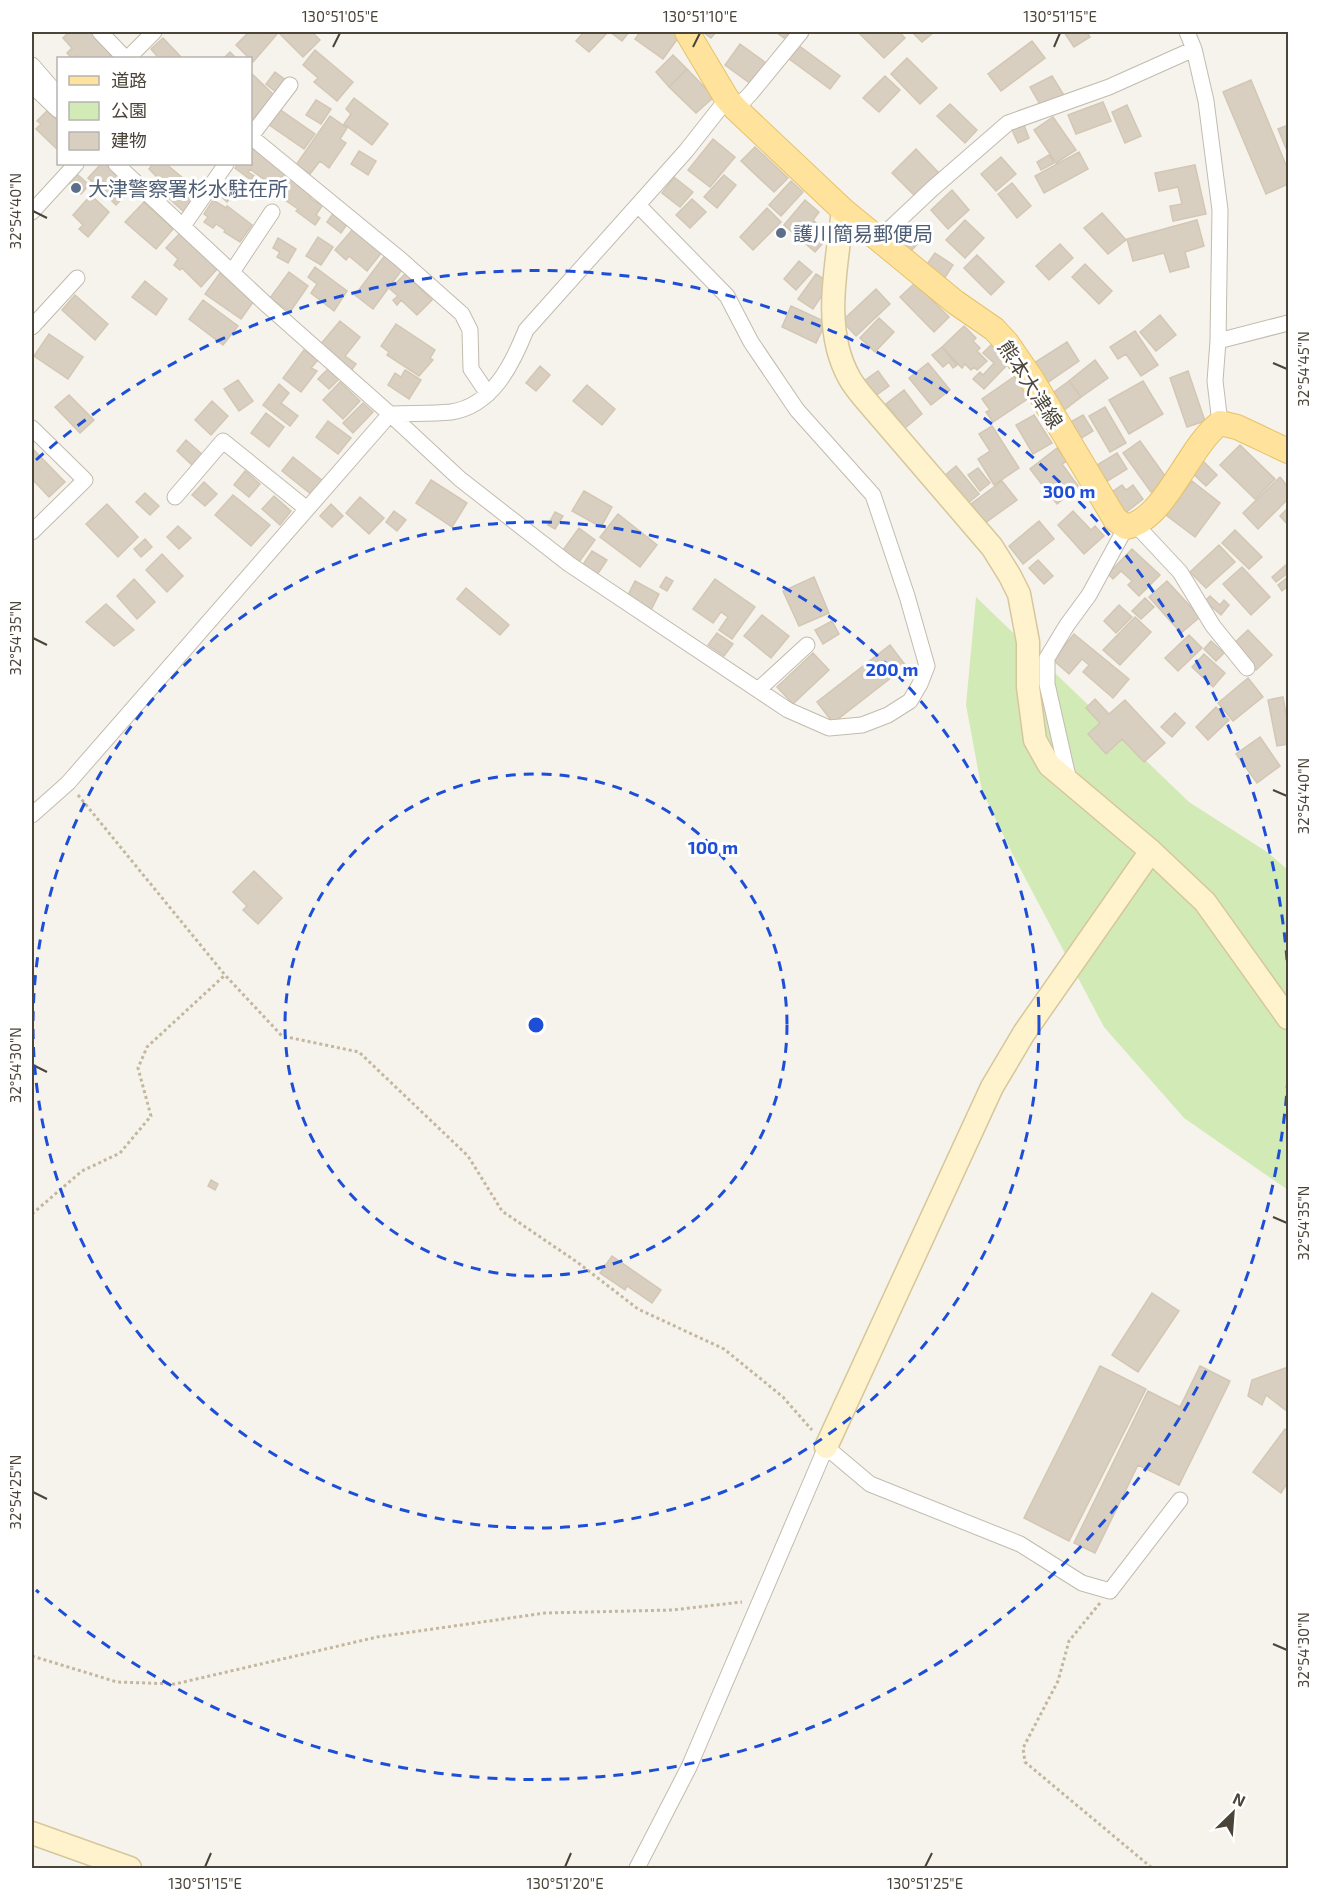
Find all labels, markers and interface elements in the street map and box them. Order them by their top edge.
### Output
text: 130°51'05"E [302,7,378,25]
text: 130°51'10"E [663,7,737,25]
text: 130°51'15"E [1023,7,1097,25]
legend [57,57,252,165]
text: 道路 [111,69,147,91]
text: 公園 [111,99,147,121]
text: 建物 [111,129,147,151]
text: 32°54'40"N [6,173,24,249]
place label: 大津警察署杉水駐在所 [88,176,288,200]
marker: 大津警察署杉水駐在所 [69,181,83,195]
place label: 護川簡易郵便局 [793,221,933,245]
marker: 護川簡易郵便局 [774,226,788,240]
text: 32°54'45"N [1294,331,1312,407]
street label: 熊本大津線 [994,336,1068,432]
text: 300 m [1043,480,1095,502]
text: 32°54'35"N [6,601,24,675]
text: 200 m [866,658,918,680]
text: 32°54'40"N [1294,758,1312,834]
text: 100 m [688,836,738,858]
centre of rings [526,1015,546,1035]
text: 32°54'30"N [6,1027,24,1103]
text: 32°54'35"N [1294,1186,1312,1260]
text: 32°54'25"N [6,1455,24,1529]
text: 32°54'30"N [1294,1612,1312,1688]
north arrow [1203,1783,1263,1843]
text: N [1230,1788,1249,1810]
text: 130°51'15"E [168,1874,242,1892]
text: 130°51'20"E [526,1874,604,1892]
text: 130°51'25"E [887,1874,963,1892]

